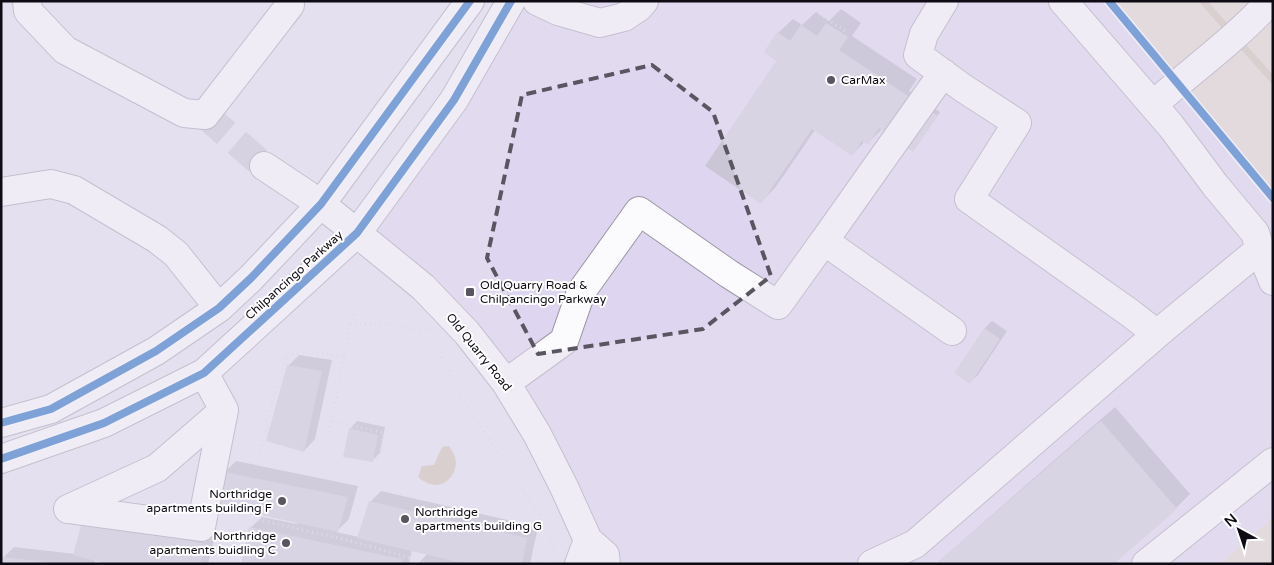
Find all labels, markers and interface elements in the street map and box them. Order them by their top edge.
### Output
place label: CarMax [841,73,886,87]
marker: CarMax [825,74,837,86]
street label: Chilpancingo Parkway [242,227,346,322]
place label: Old Quarry Road & Chilpancingo Parkway [480,278,607,306]
marker: Old Quarry Road & Chilpancingo Parkway [464,286,476,298]
street label: Old Quarry Road [443,310,515,394]
place label: Northridge apartments building F [147,487,272,515]
marker: Northridge apartments building F [276,495,288,507]
place label: Northridge apartments building G [415,505,542,533]
north arrow [1214,505,1264,555]
text: N [1221,510,1241,531]
marker: Northridge apartments building G [399,513,411,525]
place label: Northridge apartments buidling C [150,529,276,557]
marker: Northridge apartments buidling C [280,537,292,549]

